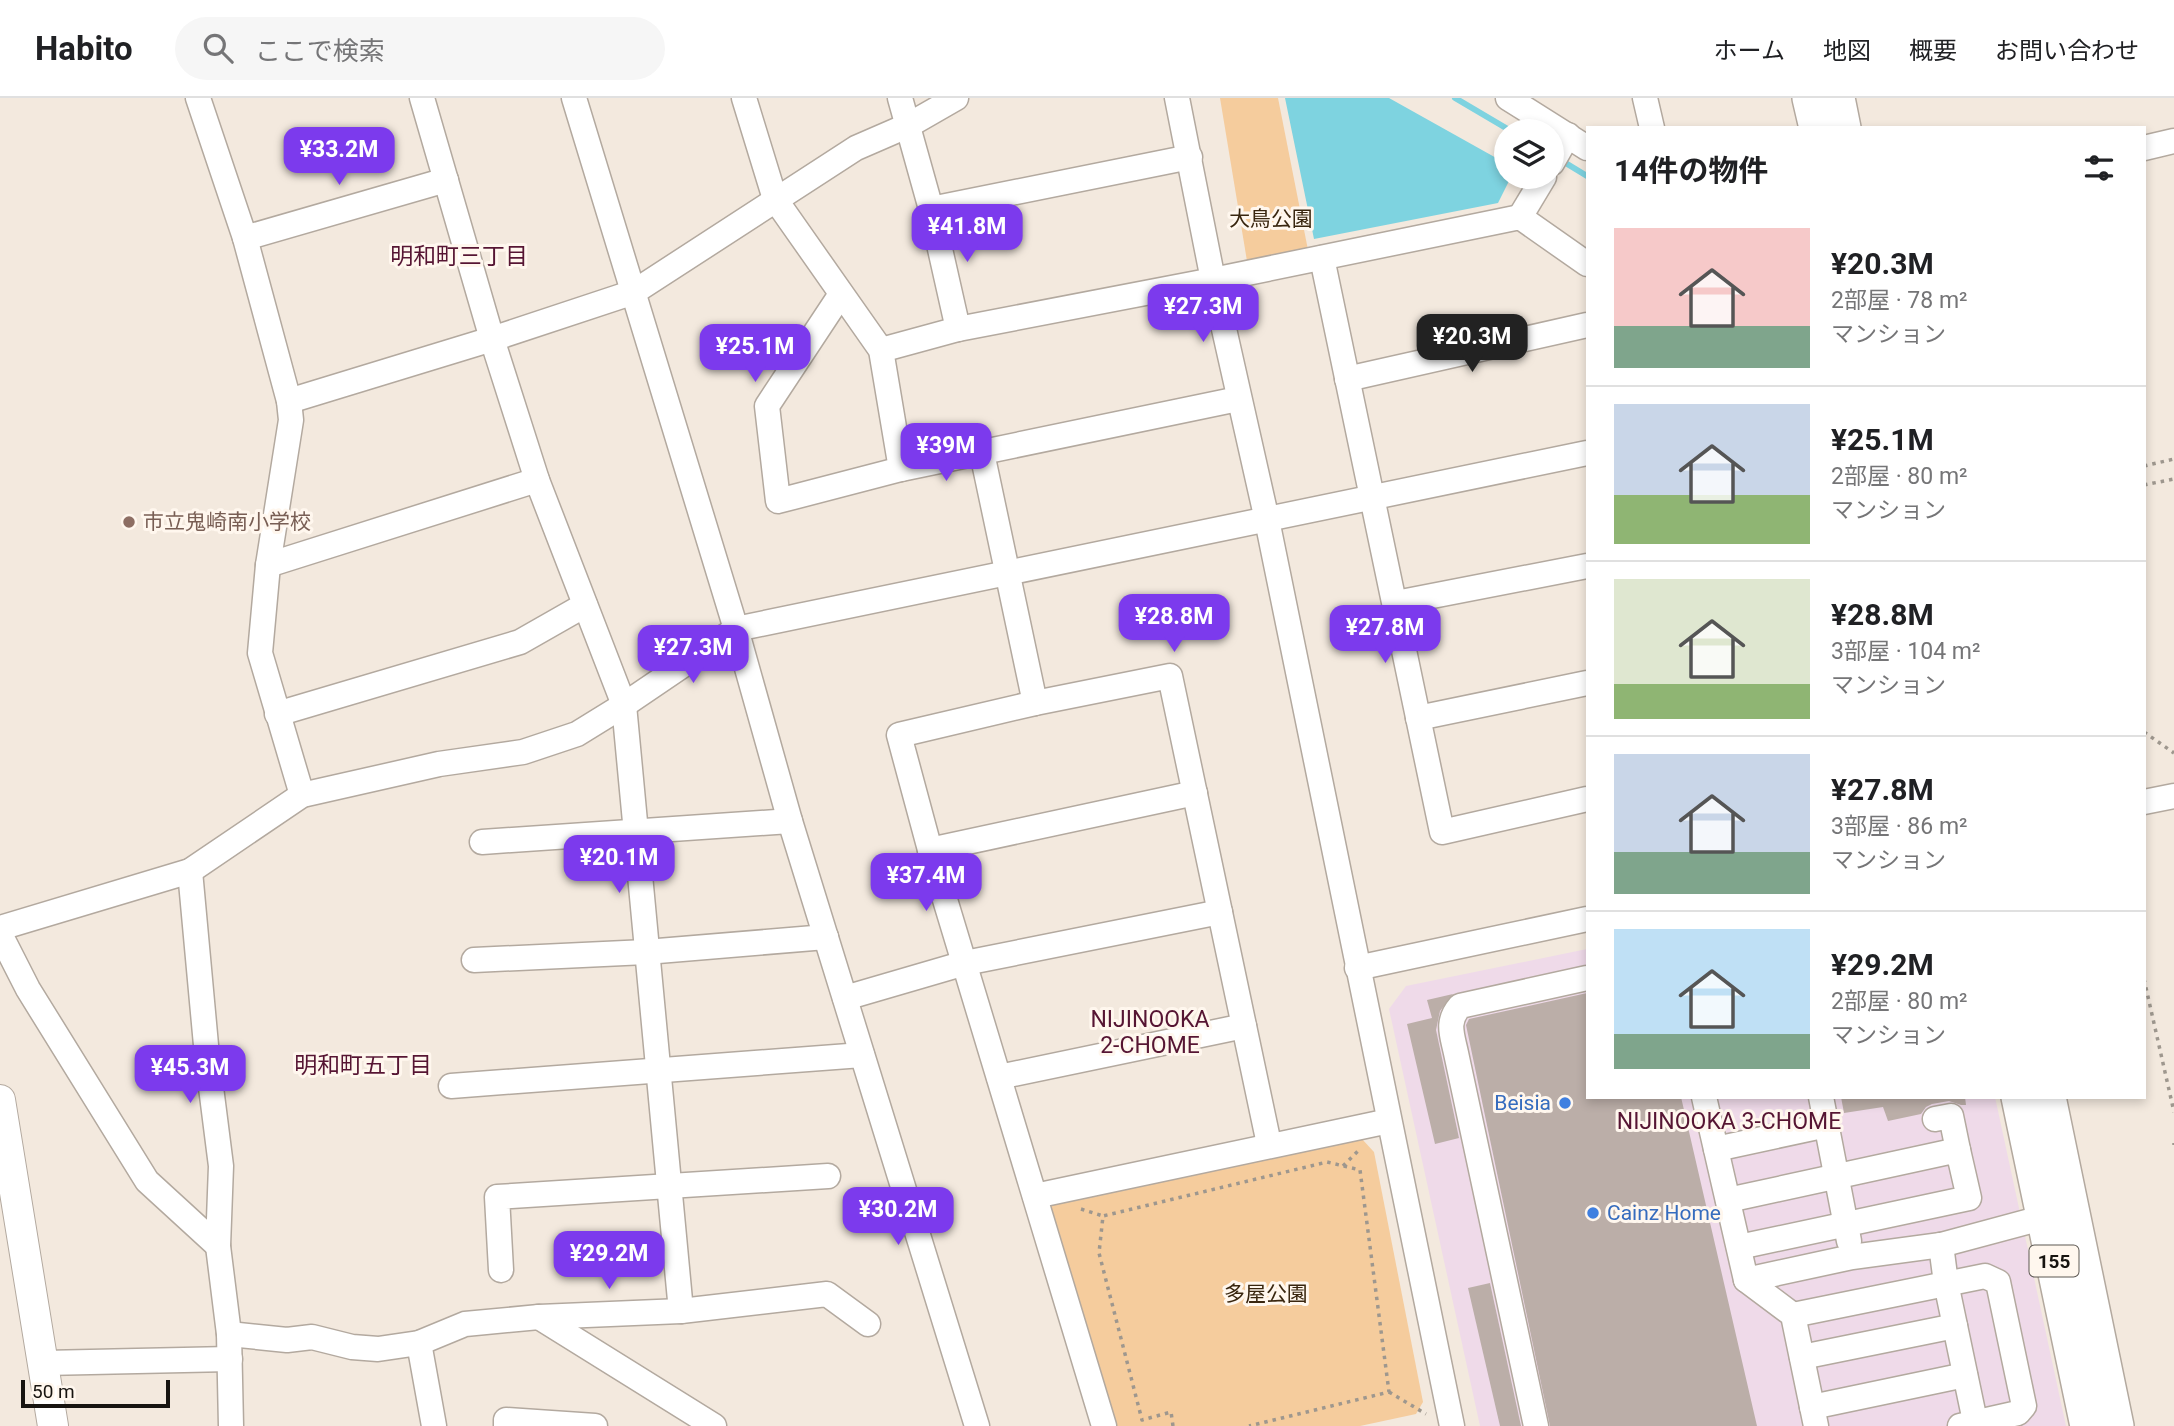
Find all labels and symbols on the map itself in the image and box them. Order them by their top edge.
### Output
pin: ¥33.2M [282,127,396,187]
pin: ¥41.8M [910,204,1024,264]
park label: 大鳥公園 [1229,207,1313,231]
district label: 明和町三丁目 [390,243,528,270]
pin: ¥27.3M [1146,285,1260,344]
pin: ¥20.3M [1415,314,1529,374]
pin: ¥25.1M [698,324,812,384]
pin: ¥39M [905,424,987,483]
place label: 市立鬼崎南小学校 [143,510,311,534]
marker: 市立鬼崎南小学校 [121,514,137,530]
pin: ¥28.8M [1117,594,1231,654]
pin: ¥27.8M [1328,606,1442,665]
pin: ¥27.3M [636,626,750,685]
pin: ¥20.1M [562,836,676,895]
pin: ¥37.4M [869,854,983,913]
district label: NIJINOOKA 2-CHOME [1090,1006,1210,1059]
pin: ¥45.3M [133,1046,247,1105]
district label: 明和町五丁目 [294,1052,432,1079]
place label: Beisia [1494,1091,1551,1115]
marker: Beisia [1557,1095,1573,1111]
district label: NIJINOOKA 3-CHOME [1617,1108,1841,1135]
pin: ¥30.2M [841,1188,955,1247]
place label: Cainz Home [1607,1201,1721,1225]
marker: Cainz Home [1585,1205,1601,1221]
pin: ¥29.2M [552,1232,666,1291]
road number: 155 [2030,1246,2078,1276]
park label: 多屋公園 [1224,1282,1308,1306]
scale bar [21,1377,170,1409]

